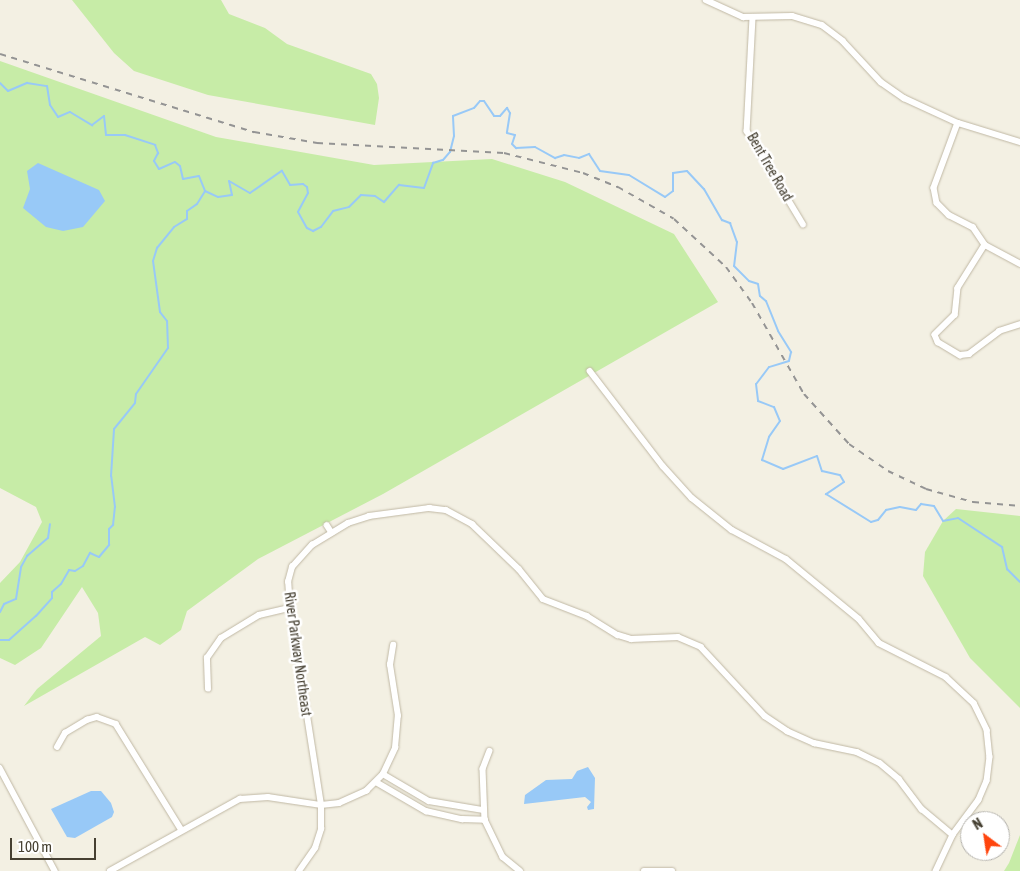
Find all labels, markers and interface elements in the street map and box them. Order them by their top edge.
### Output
street label: Bent Tree Road [744,130,796,204]
street label: River Parkway Northeast [281,591,315,717]
north arrow [960,811,1010,861]
text: N [970,815,985,833]
scale bar [12,828,99,860]
text: 100 m [18,838,52,855]

